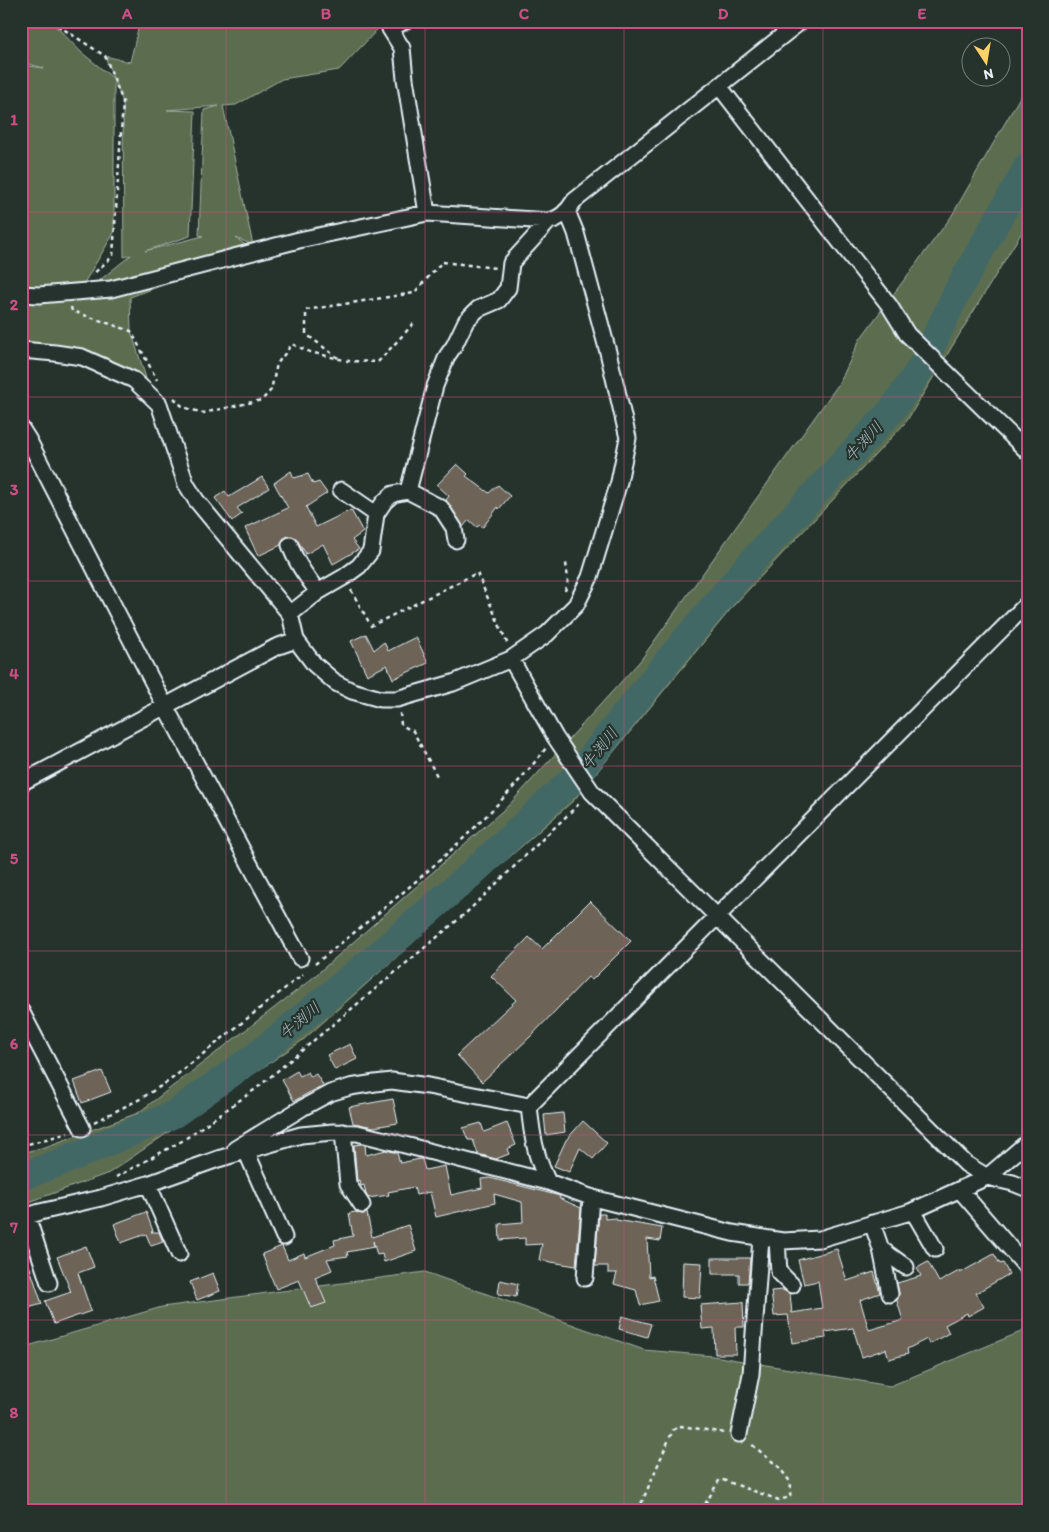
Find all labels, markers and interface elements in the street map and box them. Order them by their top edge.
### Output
text: A [121,4,133,23]
text: B [321,4,332,23]
text: C [519,4,530,23]
text: D [718,4,729,23]
text: E [918,4,927,23]
north arrow [962,38,1012,88]
text: N [982,65,995,84]
text: 1 [10,110,18,129]
text: 2 [10,295,19,314]
water label: 牛渕川 [840,417,887,465]
text: 3 [10,480,19,499]
text: 4 [9,664,19,683]
water label: 牛渕川 [577,724,622,773]
text: 5 [10,849,19,868]
water label: 牛渕川 [275,998,324,1043]
text: 6 [10,1034,19,1053]
text: 7 [9,1218,18,1237]
text: 8 [10,1403,19,1422]

